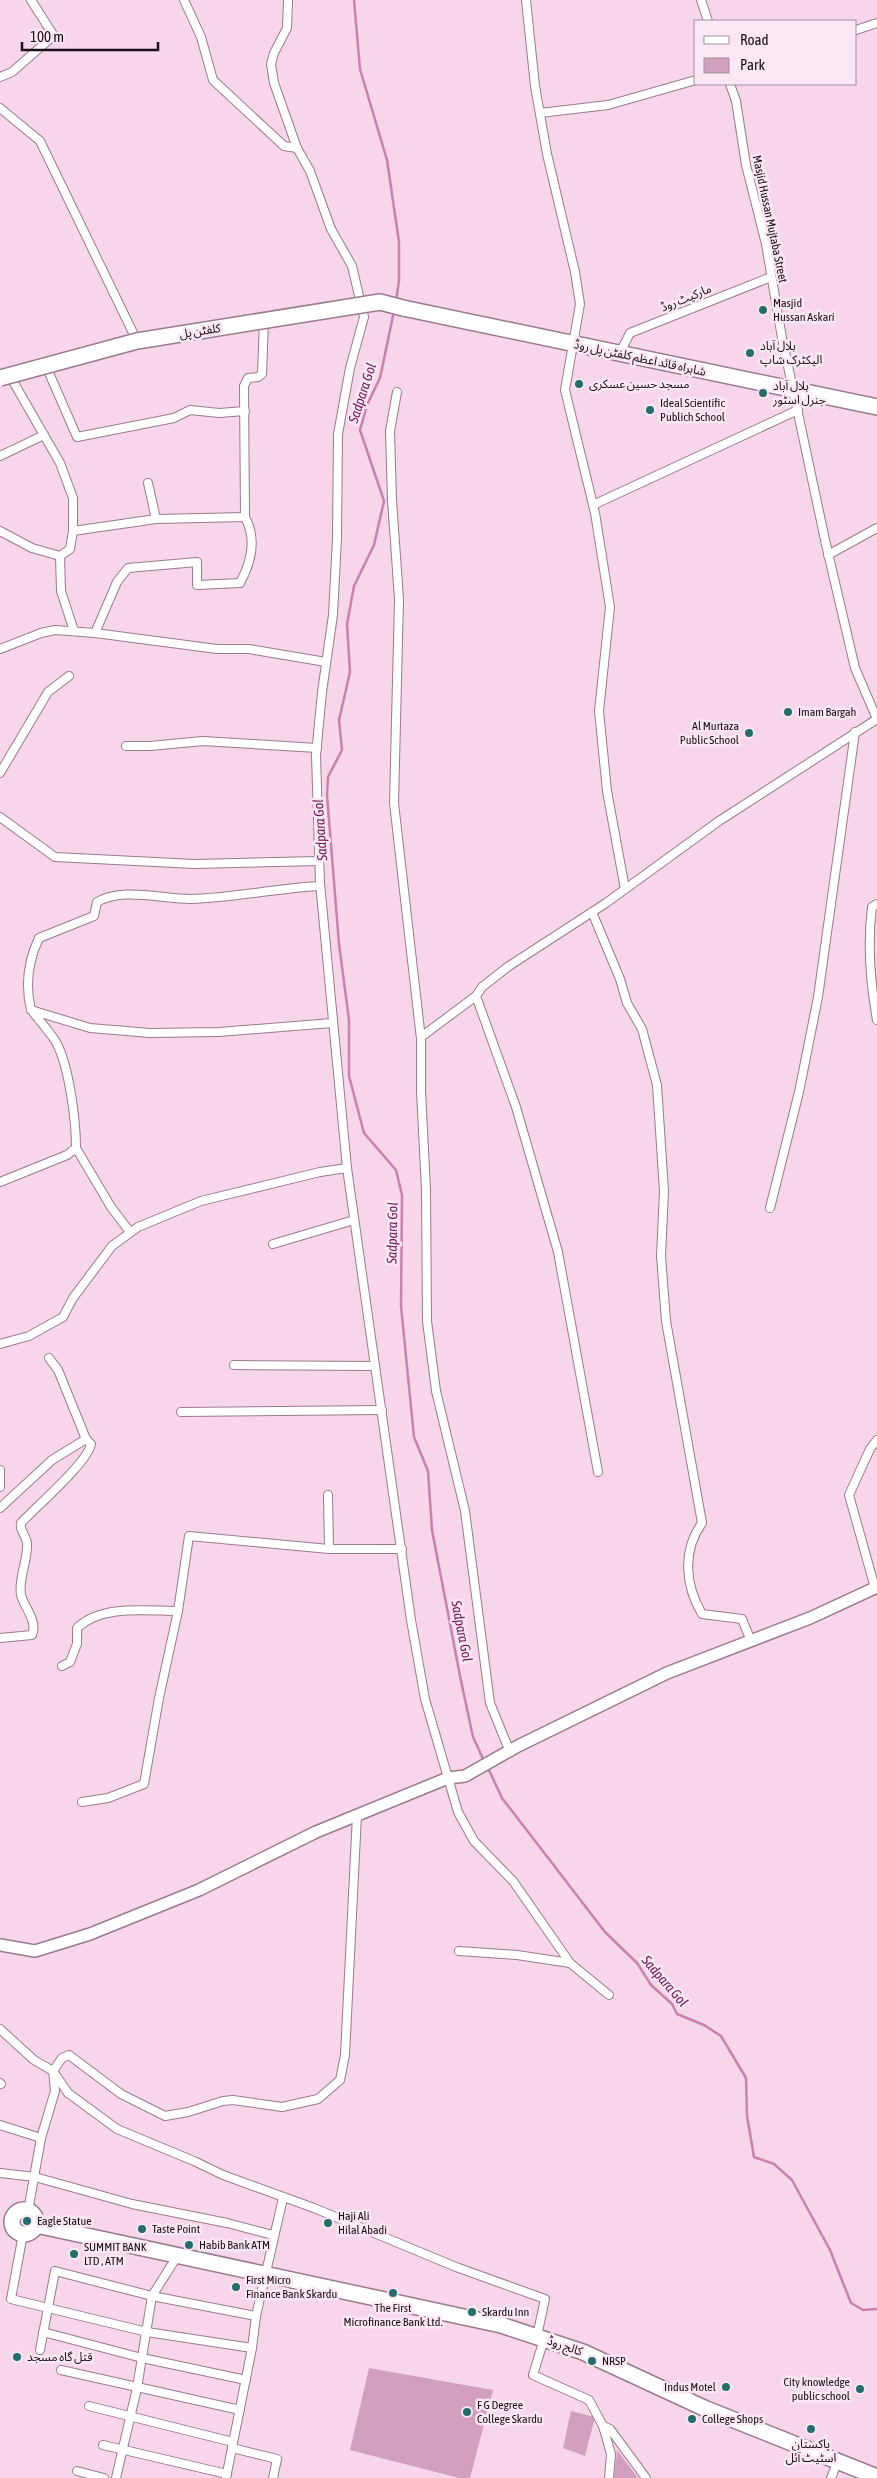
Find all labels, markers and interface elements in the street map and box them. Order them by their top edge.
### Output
scale bar [22,20,159,52]
legend [694,20,857,85]
text: 100 m [30,28,64,45]
text: Road [740,31,769,48]
text: Park [740,56,765,73]
street label: Masjid Hussan Mujtaba Street [750,154,790,284]
street label: مارکیٹ روڈ [659,281,713,315]
place label: Masjid Hussan Askari [773,296,835,324]
marker: Masjid Hussan Askari [757,304,769,316]
street label: کلفٹن پل [178,321,223,342]
street label: شاہراہ قائد اعظم کلفٹن پل روڈ [572,337,707,381]
place label: ہلال آباد الیکٹرک شاپ [760,339,822,368]
marker: ہلال آباد الیکٹرک شاپ [744,347,756,359]
water label: Sadpara Gol [344,361,379,426]
place label: مسجد حسین عسکری [589,377,690,391]
marker: مسجد حسین عسکری [573,378,585,390]
place label: ہلال آباد جنرل اسٹور [772,379,826,407]
marker: ہلال آباد جنرل اسٹور [757,387,769,399]
place label: Ideal Scientific Publich School [660,396,726,424]
marker: Ideal Scientific Publich School [644,404,656,416]
place label: Imam Bargah [798,705,856,719]
marker: Imam Bargah [782,706,794,718]
place label: Al Murtaza Public School [680,719,740,747]
marker: Al Murtaza Public School [743,727,755,739]
water label: Sadpara Gol [310,798,330,862]
water label: Sadpara Gol [383,1202,401,1265]
water label: Sadpara Gol [448,1598,476,1663]
water label: Sadpara Gol [638,1952,692,2010]
place label: Haji Ali Hilal Abadi [338,2209,387,2237]
place label: Eagle Statue [37,2214,92,2228]
marker: Eagle Statue [21,2215,33,2227]
marker: Haji Ali Hilal Abadi [322,2217,334,2229]
place label: Taste Point [152,2222,201,2236]
marker: Taste Point [136,2223,148,2235]
place label: Habib Bank ATM [199,2238,270,2252]
marker: Habib Bank ATM [183,2239,195,2251]
place label: SUMMIT BANK LTD , ATM [84,2240,147,2268]
marker: SUMMIT BANK LTD , ATM [68,2248,80,2260]
place label: First Micro Finance Bank Skardu [246,2273,337,2301]
marker: First Micro Finance Bank Skardu [230,2281,242,2293]
marker: The First Microfinance Bank Ltd. [387,2287,399,2299]
place label: The First Microfinance Bank Ltd. [343,2301,443,2329]
place label: Skardu Inn [482,2305,529,2319]
marker: Skardu Inn [466,2306,478,2318]
street label: کالج روڈ [545,2333,586,2361]
place label: قتل گاہ مسجد [27,2350,93,2364]
marker: قتل گاہ مسجد [11,2351,23,2363]
place label: NRSP [602,2354,626,2368]
marker: NRSP [586,2355,598,2367]
place label: City knowledge public school [784,2375,851,2403]
place label: Indus Motel [664,2380,717,2394]
marker: Indus Motel [720,2381,732,2393]
marker: City knowledge public school [854,2383,866,2395]
place label: F G Degree College Skardu [477,2398,543,2426]
marker: F G Degree College Skardu [461,2406,473,2418]
place label: College Shops [702,2412,763,2426]
marker: College Shops [686,2413,698,2425]
marker: پاکستان اسٹیٹ آئل [805,2423,817,2435]
place label: پاکستان اسٹیٹ آئل [786,2437,837,2465]

